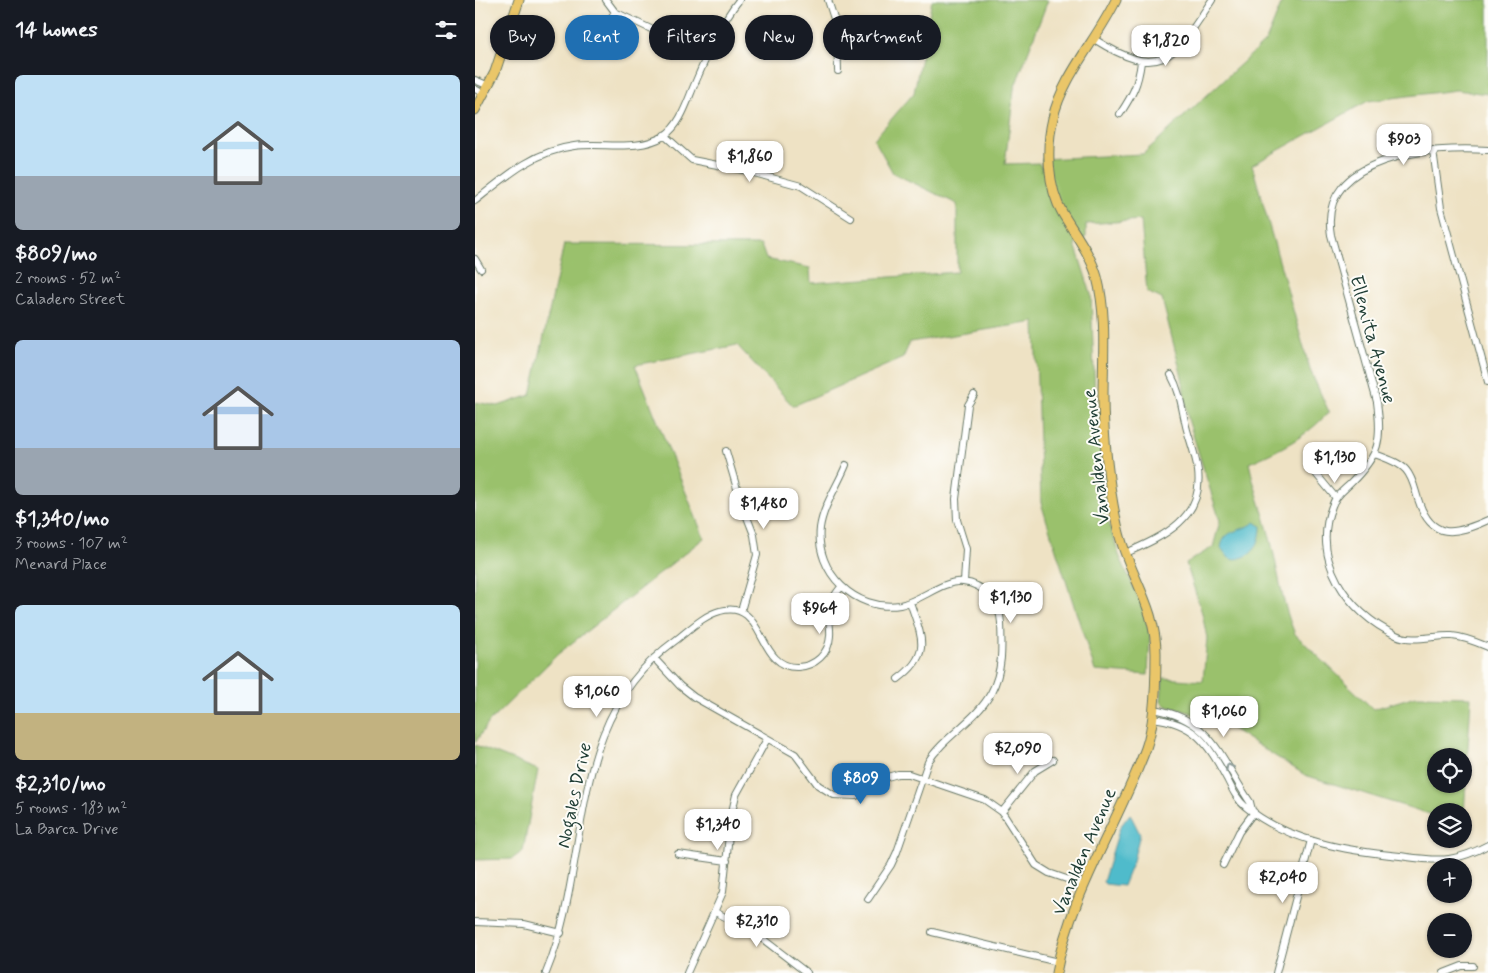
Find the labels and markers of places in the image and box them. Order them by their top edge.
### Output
pin: $1,820 [1125,24,1207,67]
pin: $903 [1374,124,1434,166]
pin: $1,860 [709,140,791,183]
pin: $1,130 [1294,442,1376,484]
pin: $1,480 [723,488,805,530]
pin: $1,130 [970,582,1052,624]
pin: $964 [790,592,850,635]
pin: $1,060 [556,676,638,718]
pin: $1,060 [1183,696,1265,738]
pin: $2,090 [977,732,1059,775]
pin: $809 [831,762,891,805]
pin: $1,340 [677,808,759,851]
pin: $2,040 [1242,862,1324,904]
pin: $2,310 [716,906,798,948]

